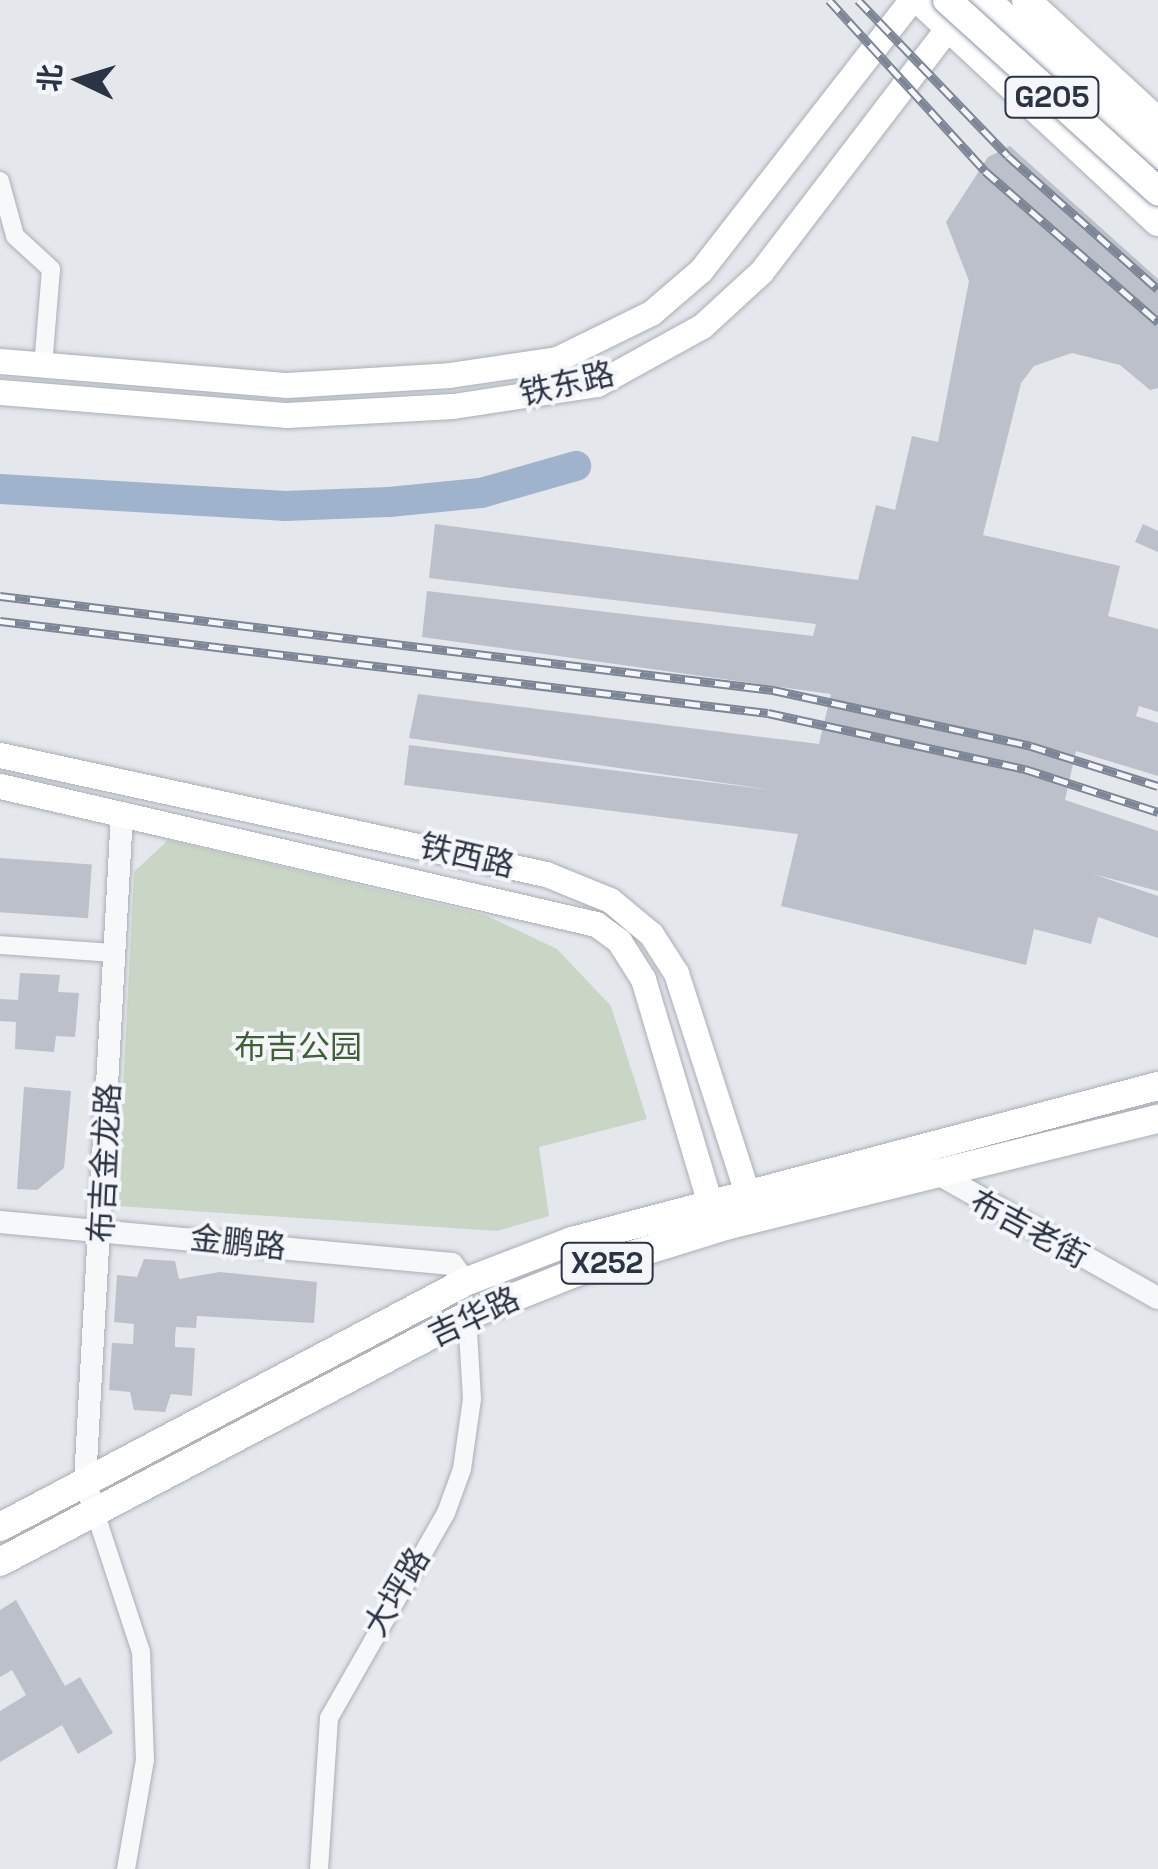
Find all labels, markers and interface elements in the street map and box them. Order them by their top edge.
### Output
north arrow [30,30,130,130]
text: 北 [31,63,69,93]
road number: G205 [1002,72,1102,122]
street label: 铁东路 [516,354,618,414]
street label: 铁西路 [416,826,518,886]
park label: 布吉公园 [234,1028,362,1066]
street label: 布吉金龙路 [82,1082,128,1244]
street label: 布吉老街 [963,1182,1095,1276]
street label: 金鹏路 [188,1219,288,1267]
road number: X252 [560,1238,654,1288]
street label: 吉华路 [422,1279,526,1355]
street label: 大坪路 [356,1541,438,1643]

